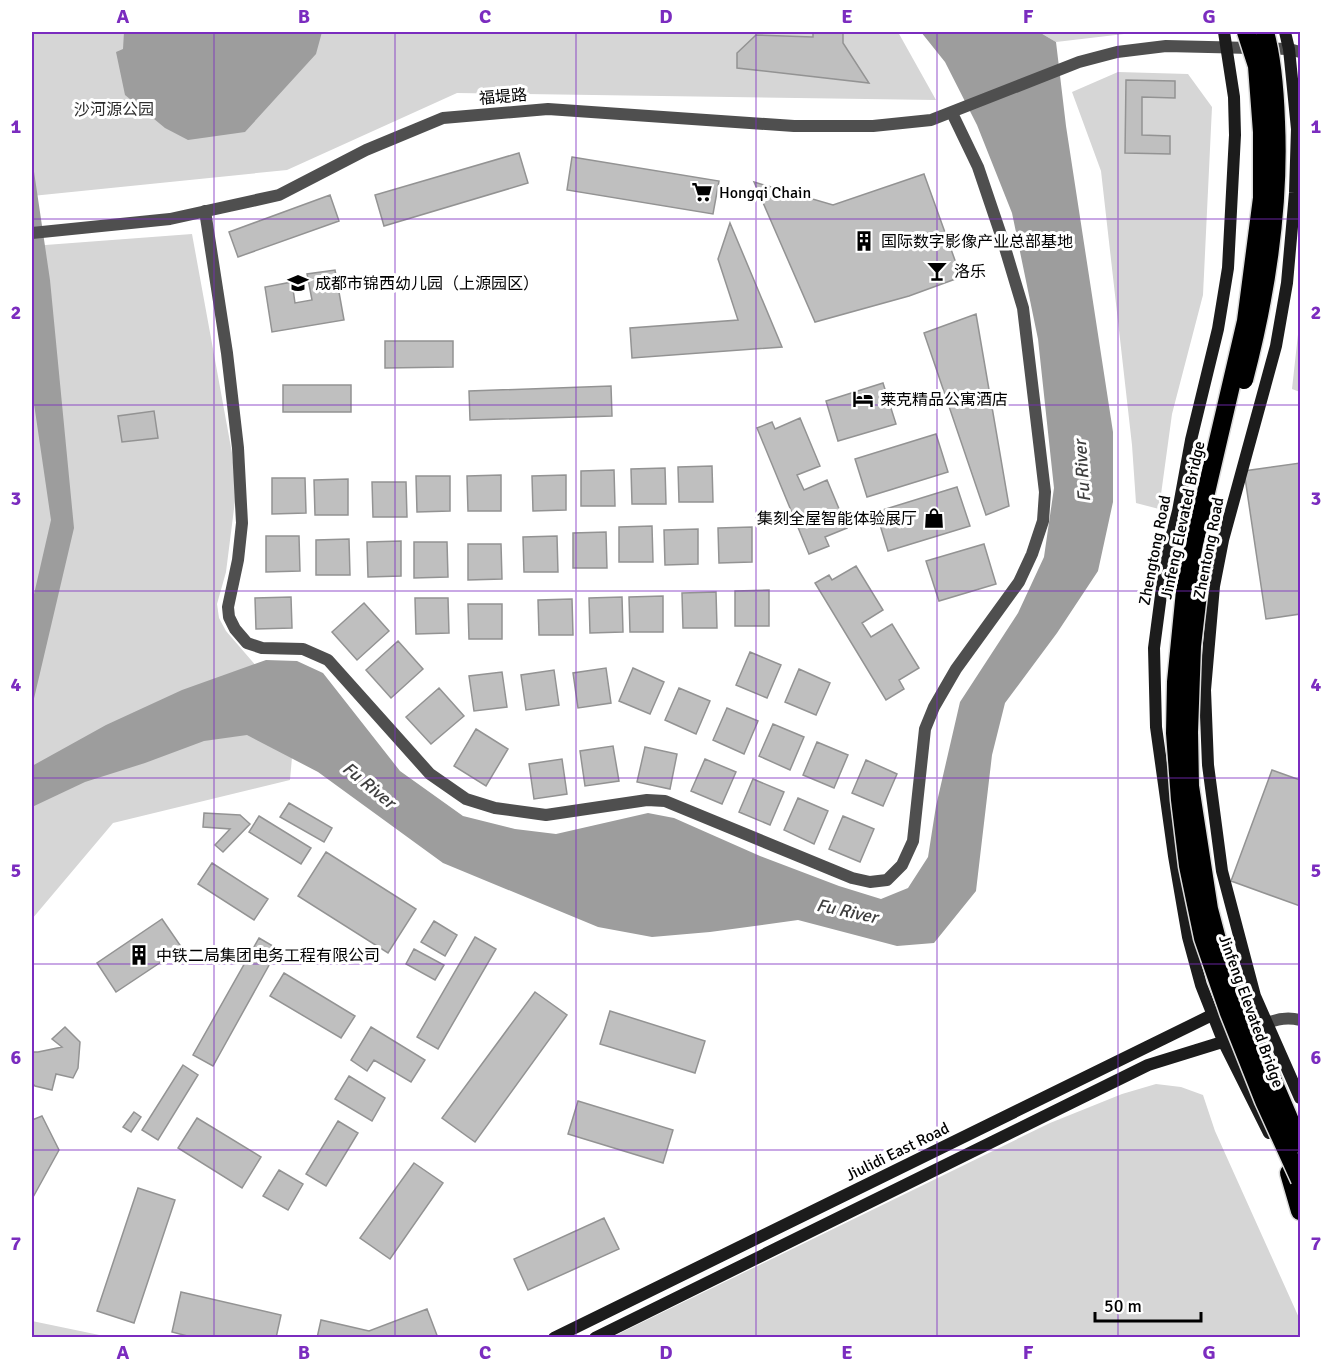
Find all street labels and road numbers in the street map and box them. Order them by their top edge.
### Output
street label: 福堤路 [478,85,528,109]
street label: Jinfeng Elevated Bridge [1156,439,1210,601]
street label: Zhengtong Road [1135,494,1175,607]
street label: Zhentong Road [1189,496,1229,601]
street label: Jinfeng Elevated Bridge [1214,932,1288,1090]
street label: Jiulidi East Road [842,1118,953,1186]

